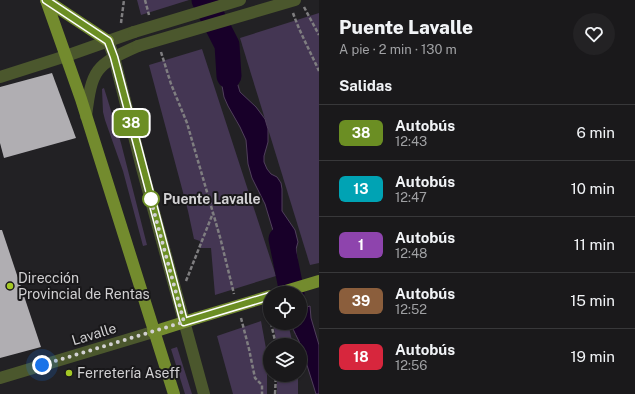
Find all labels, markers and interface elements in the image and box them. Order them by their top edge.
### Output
button: heart [573,13,615,55]
text: Puente Lavalle [339,16,473,38]
text: A pie · 2 min · 130 m [339,42,457,57]
text: Salidas [339,77,392,94]
line badge: 38 [113,110,149,136]
text: 38 [122,115,140,131]
text: Autobús [395,117,455,134]
text: 6 min [577,124,615,141]
text: 38 [352,125,370,141]
text: 12:43 [395,134,427,149]
text: Autobús [395,173,455,190]
text: 10 min [571,180,615,197]
text: 13 [353,181,369,197]
marker: Puente Lavalle [142,190,160,208]
text: 12:47 [395,190,427,205]
place label: Puente Lavalle [163,191,261,207]
text: Autobús [395,229,455,246]
text: 11 min [574,236,615,253]
text: 1 [358,237,364,253]
text: 12:48 [395,246,427,261]
place label: Dirección Provincial de Rentas [18,270,150,302]
marker: Dirección Provincial de Rentas [5,281,15,291]
text: Autobús [395,285,455,302]
map controls [263,286,307,382]
button: locate [263,286,307,330]
text: 15 min [570,292,615,309]
text: 39 [352,293,370,309]
text: 12:52 [395,302,427,317]
street label: Lavalle [70,320,118,348]
button: layers [263,338,307,382]
text: Autobús [395,341,455,358]
text: 19 min [570,348,615,365]
text: 18 [353,349,369,365]
your location [32,355,52,375]
text: 12:56 [395,358,427,373]
place label: Ferretería Aseff [77,365,180,381]
marker: Ferretería Aseff [64,368,74,378]

